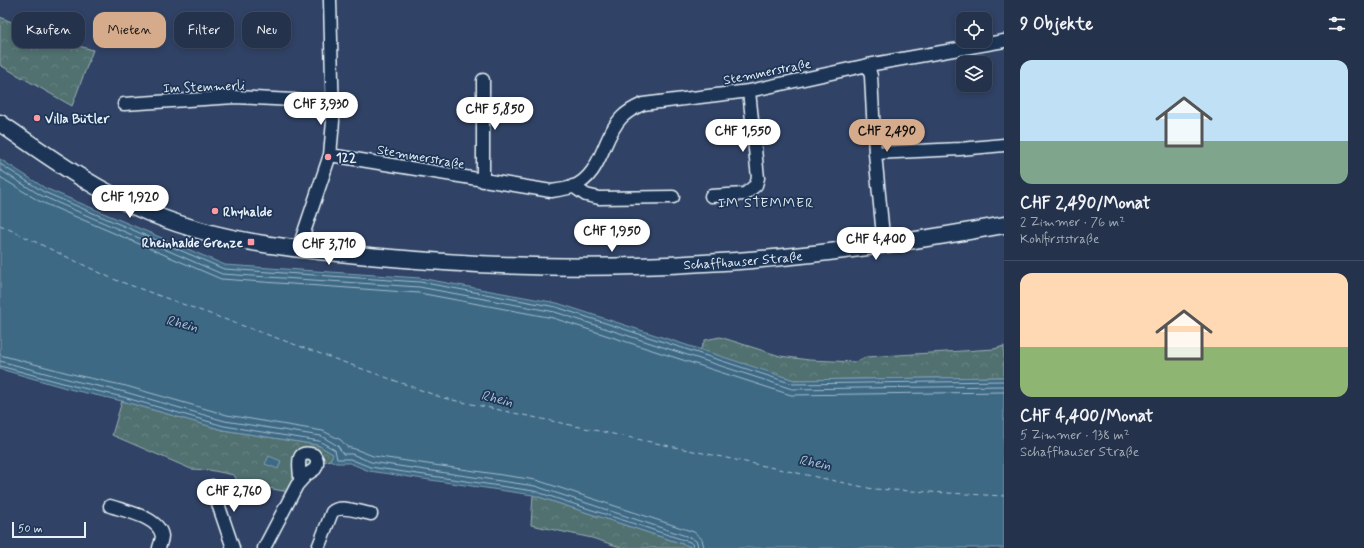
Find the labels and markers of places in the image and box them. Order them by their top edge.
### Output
pin: CHF 3,930 [275,92,367,126]
pin: CHF 5,850 [449,97,541,131]
place label: Villa Bütler [45,111,110,128]
marker: Villa Bütler [32,113,42,123]
pin: CHF 1,550 [697,119,789,153]
pin: CHF 2,490 [841,119,933,153]
place label: 122 [336,150,357,167]
marker: 122 [323,152,333,162]
pin: CHF 1,920 [84,185,176,219]
place label: Rhyhalde [223,204,272,221]
marker: Rhyhalde [210,206,220,216]
pin: CHF 1,950 [566,219,658,253]
pin: CHF 4,400 [830,227,922,261]
pin: CHF 3,710 [283,232,375,266]
place label: Rheinhalde Grenze [142,235,244,252]
marker: Rheinhalde Grenze [246,237,256,247]
pin: CHF 2,760 [188,479,280,513]

